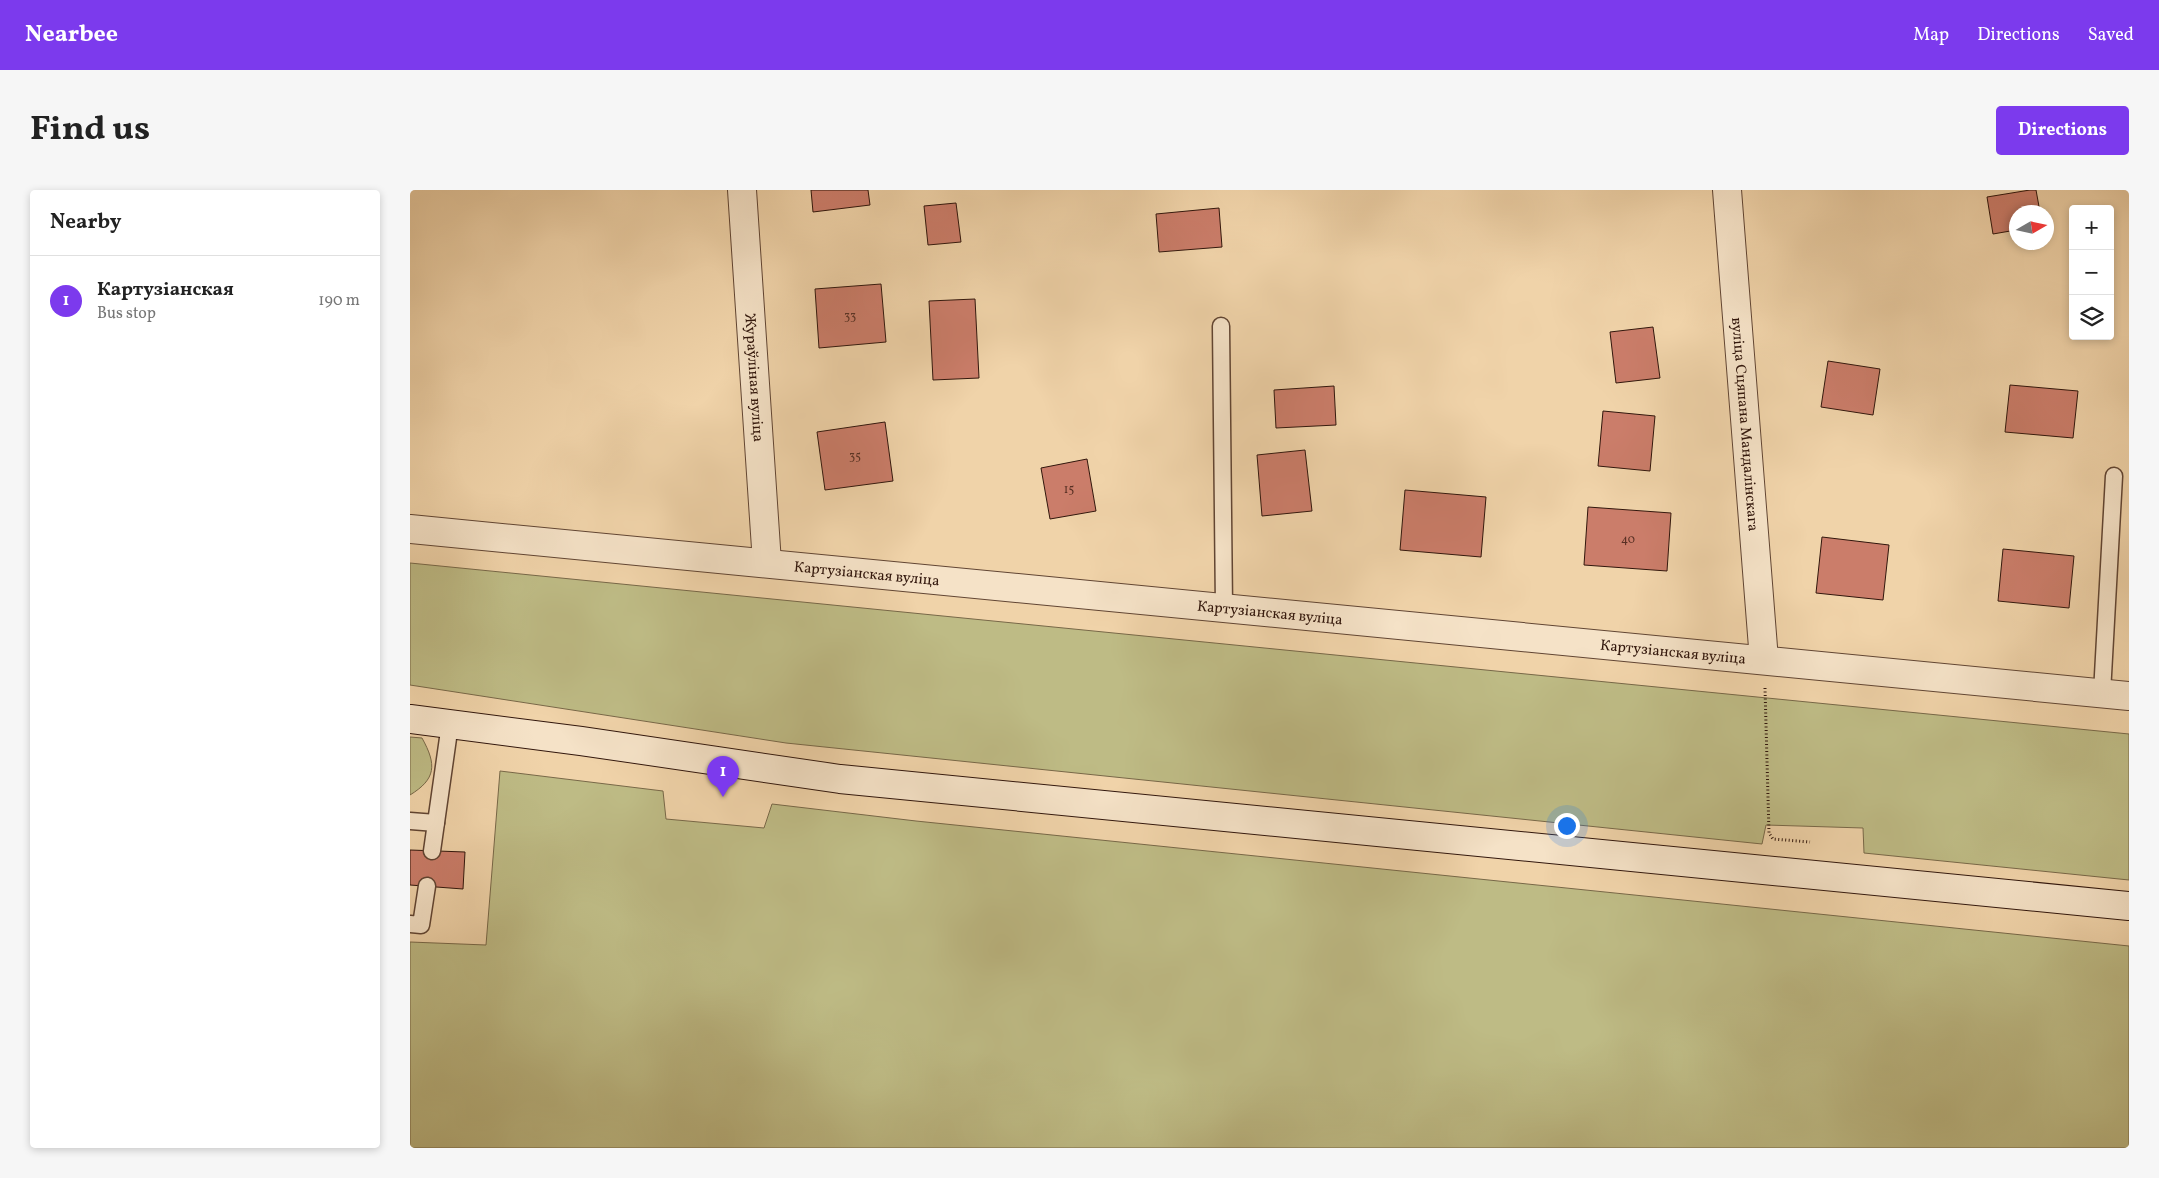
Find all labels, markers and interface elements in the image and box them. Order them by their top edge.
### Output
text: Nearbee [25,18,118,52]
text: Map [1913,23,1949,48]
text: Directions [1977,23,2060,48]
text: Saved [2088,23,2134,48]
text: Find us [30,106,150,154]
button: Directions [1996,106,2129,155]
north arrow [2009,205,2054,250]
map controls [2069,205,2114,340]
button: + [2069,205,2114,250]
text: Nearby [50,208,121,237]
button: − [2069,250,2114,295]
text: Картузіанская [97,277,234,303]
text: 1 [63,290,69,312]
text: 190 m [318,290,360,312]
button: layers [2069,295,2114,340]
text: Bus stop [97,303,156,325]
house number: 33 [844,309,856,325]
street label: Жураўліная вуліца [738,313,768,443]
street label: вуліца Сцяпана Мандалінскага [1725,317,1763,532]
house number: 35 [849,449,861,465]
house number: 15 [1064,482,1074,498]
house number: 40 [1621,532,1635,548]
street label: Картузіанская вуліца [793,557,941,592]
street label: Картузіанская вуліца [1196,597,1344,632]
street label: Картузіанская вуліца [1599,636,1747,671]
pin: 1 [707,756,739,797]
your location [1554,813,1580,839]

